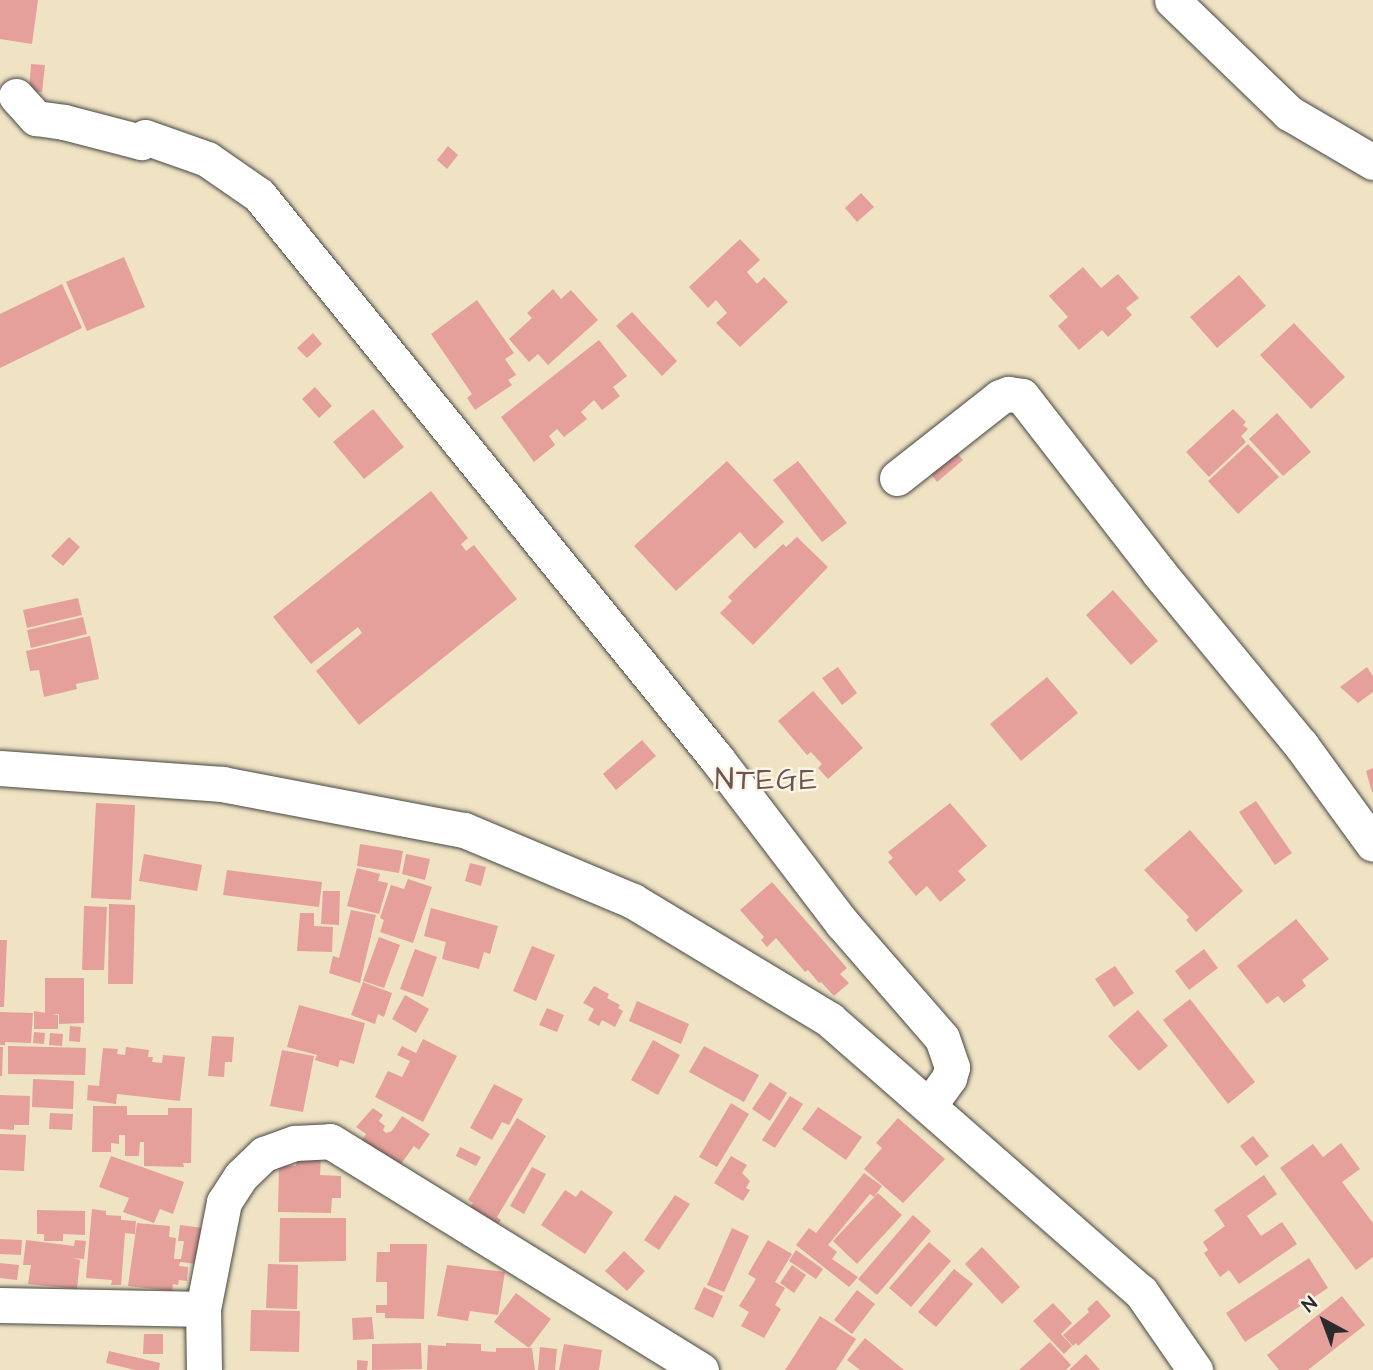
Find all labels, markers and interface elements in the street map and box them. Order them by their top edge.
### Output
district label: NTEGE [716,762,818,798]
north arrow [1289,1286,1359,1356]
text: N [1297,1291,1323,1319]

